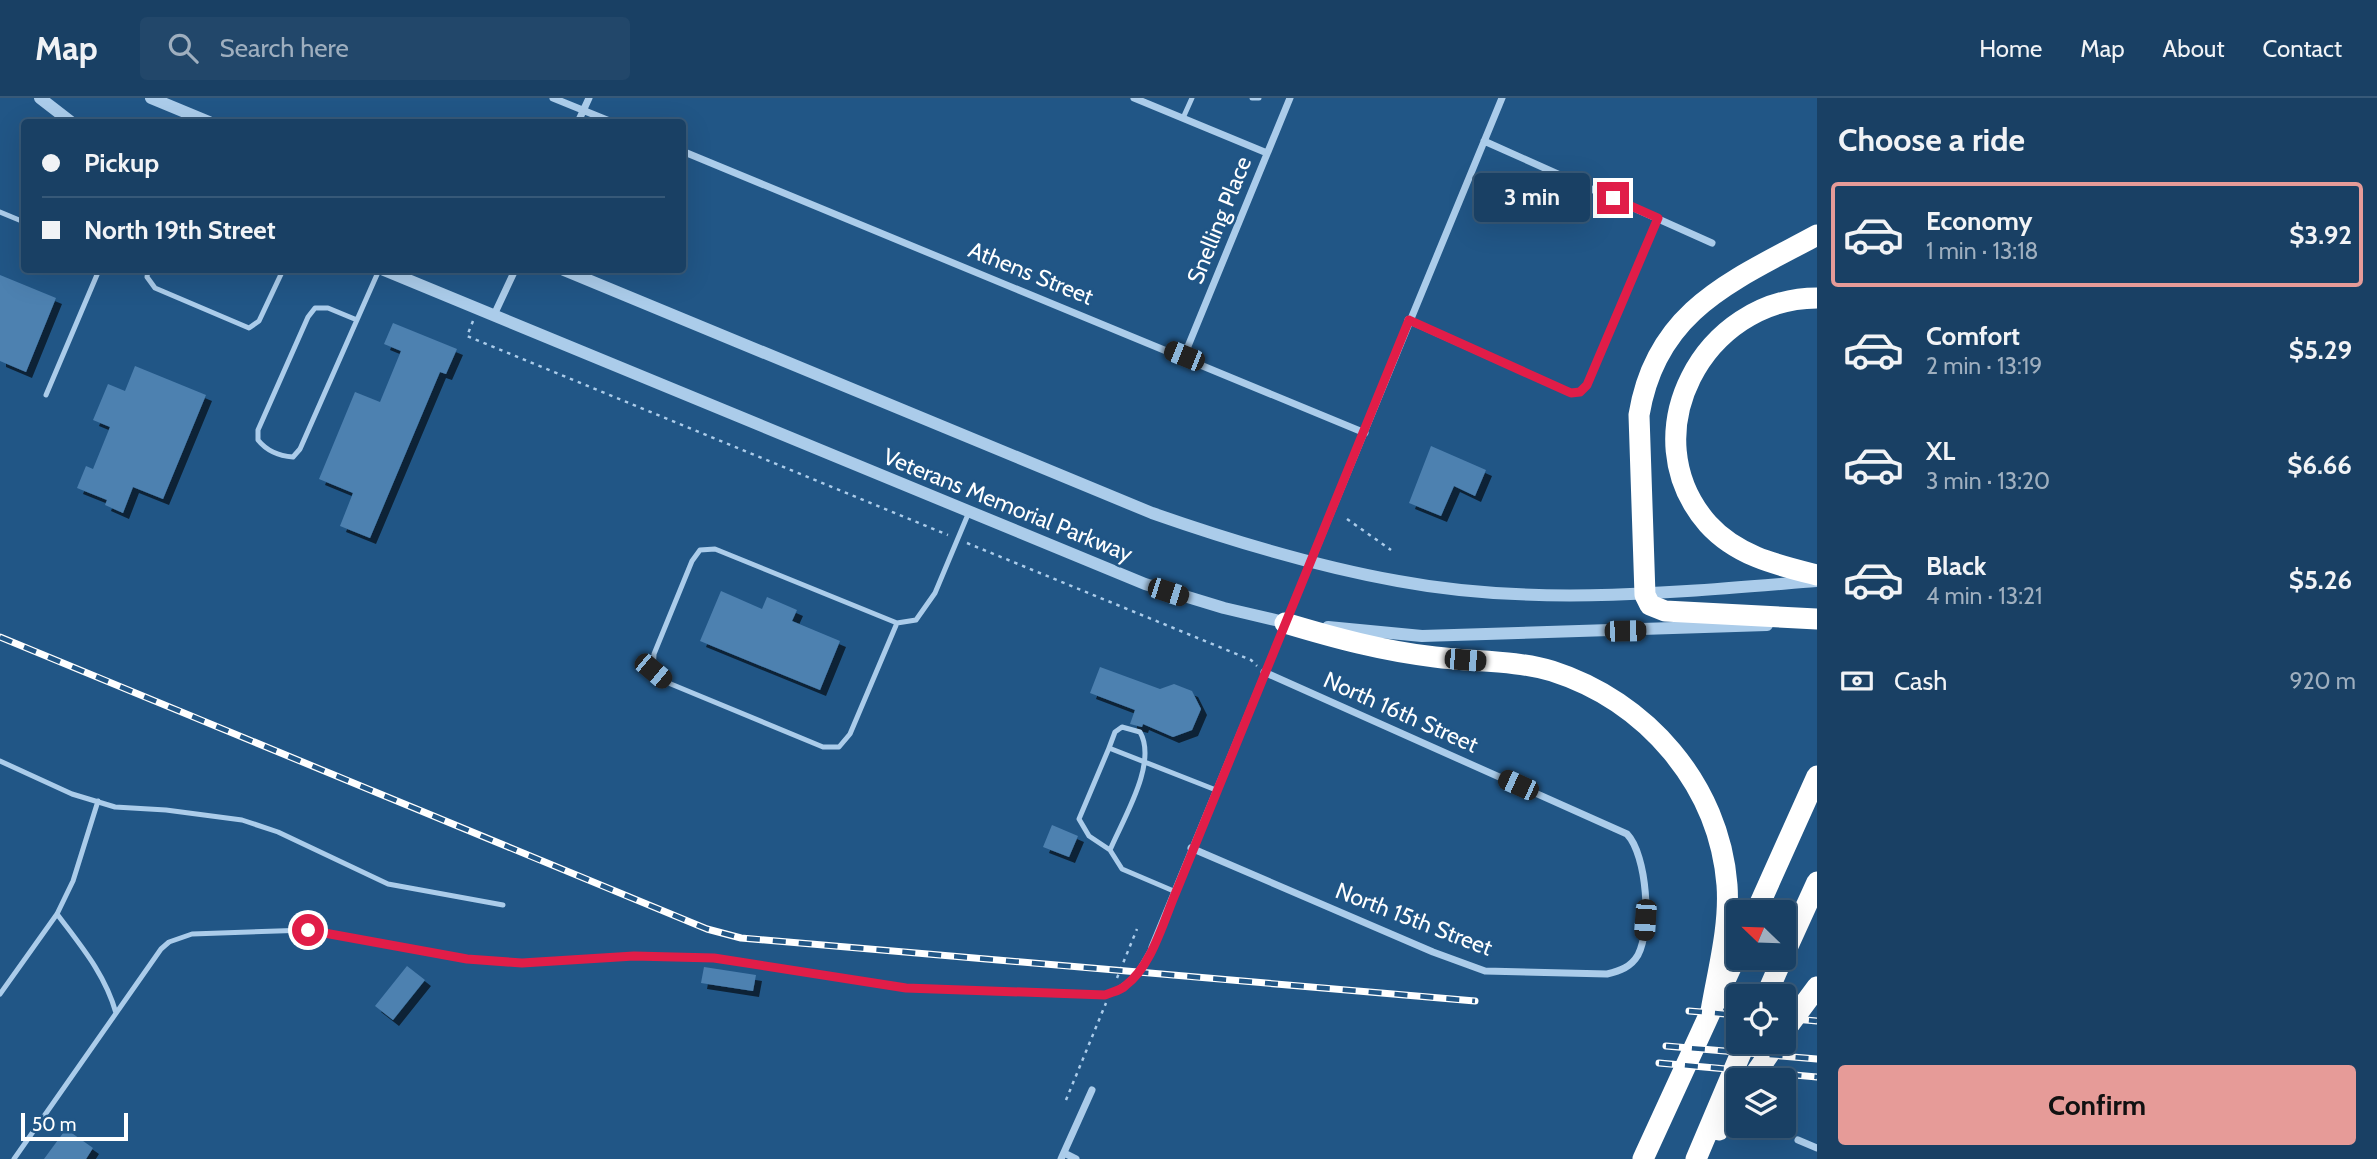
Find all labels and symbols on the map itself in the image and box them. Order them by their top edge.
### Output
street label: Snelling Place [1181,152,1257,288]
callout: 3 min [1473,174,1588,222]
route end [1597,182,1629,214]
street label: Athens Street [964,235,1098,311]
car [1161,338,1208,374]
street label: Veterans Memorial Parkway [879,442,1137,568]
car [1145,576,1192,608]
car [1604,620,1647,642]
car [1444,648,1487,672]
car [631,649,676,693]
street label: North 16th Street [1319,665,1483,759]
car [1495,767,1542,803]
street label: North 15th Street [1332,876,1497,962]
car [1634,898,1657,942]
north arrow [1726,900,1796,970]
route start [292,914,324,946]
scale bar [21,1110,128,1142]

